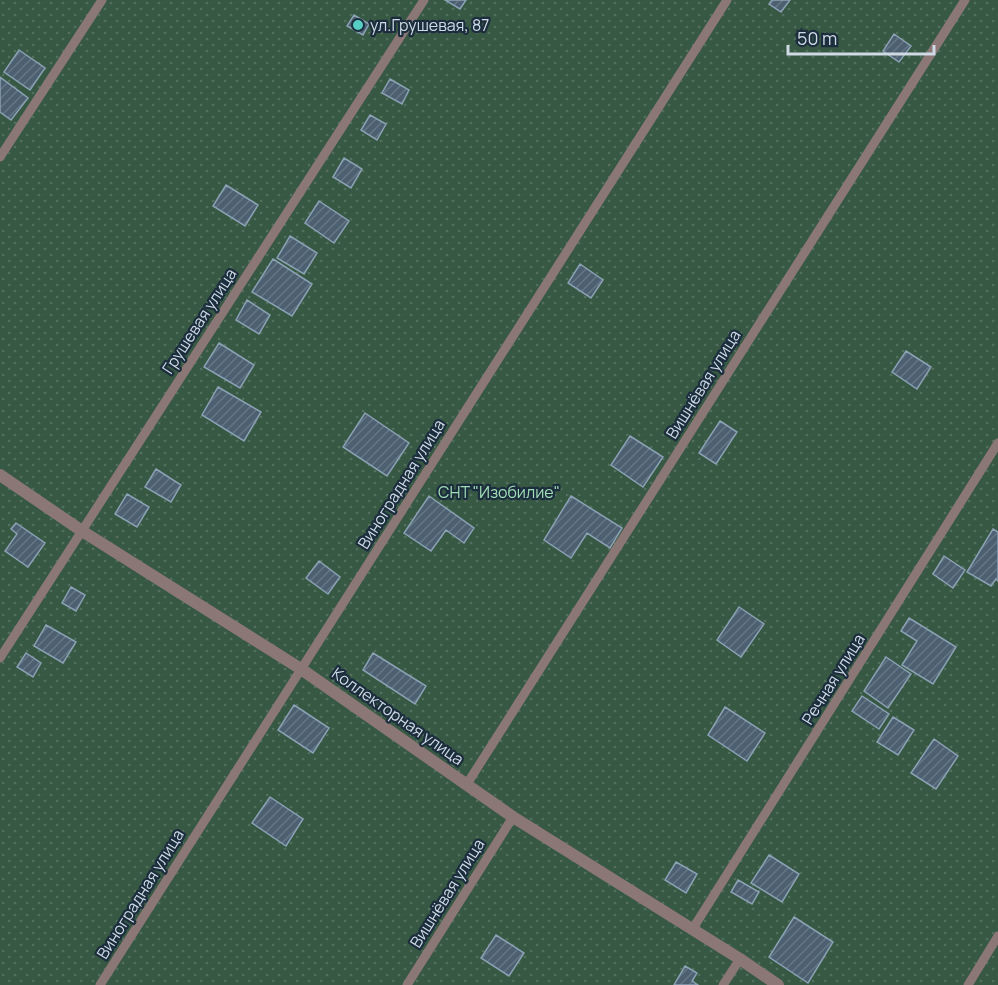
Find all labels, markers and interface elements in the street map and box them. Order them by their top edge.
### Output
place label: ул.Грушевая, 87 [370,14,489,36]
marker: ул.Грушевая, 87 [351,18,365,32]
scale bar [788,18,934,56]
text: 50 m [797,26,837,50]
street label: Грушевая улица [157,264,241,378]
street label: Вишнёвая улица [661,325,745,443]
street label: Виноградная улица [352,415,450,553]
park label: СНТ "Изобилие" [438,481,560,503]
street label: Речная улица [796,629,870,729]
street label: Коллекторная улица [328,662,468,770]
street label: Виноградная улица [91,825,189,963]
street label: Вишнёвая улица [405,834,489,952]

